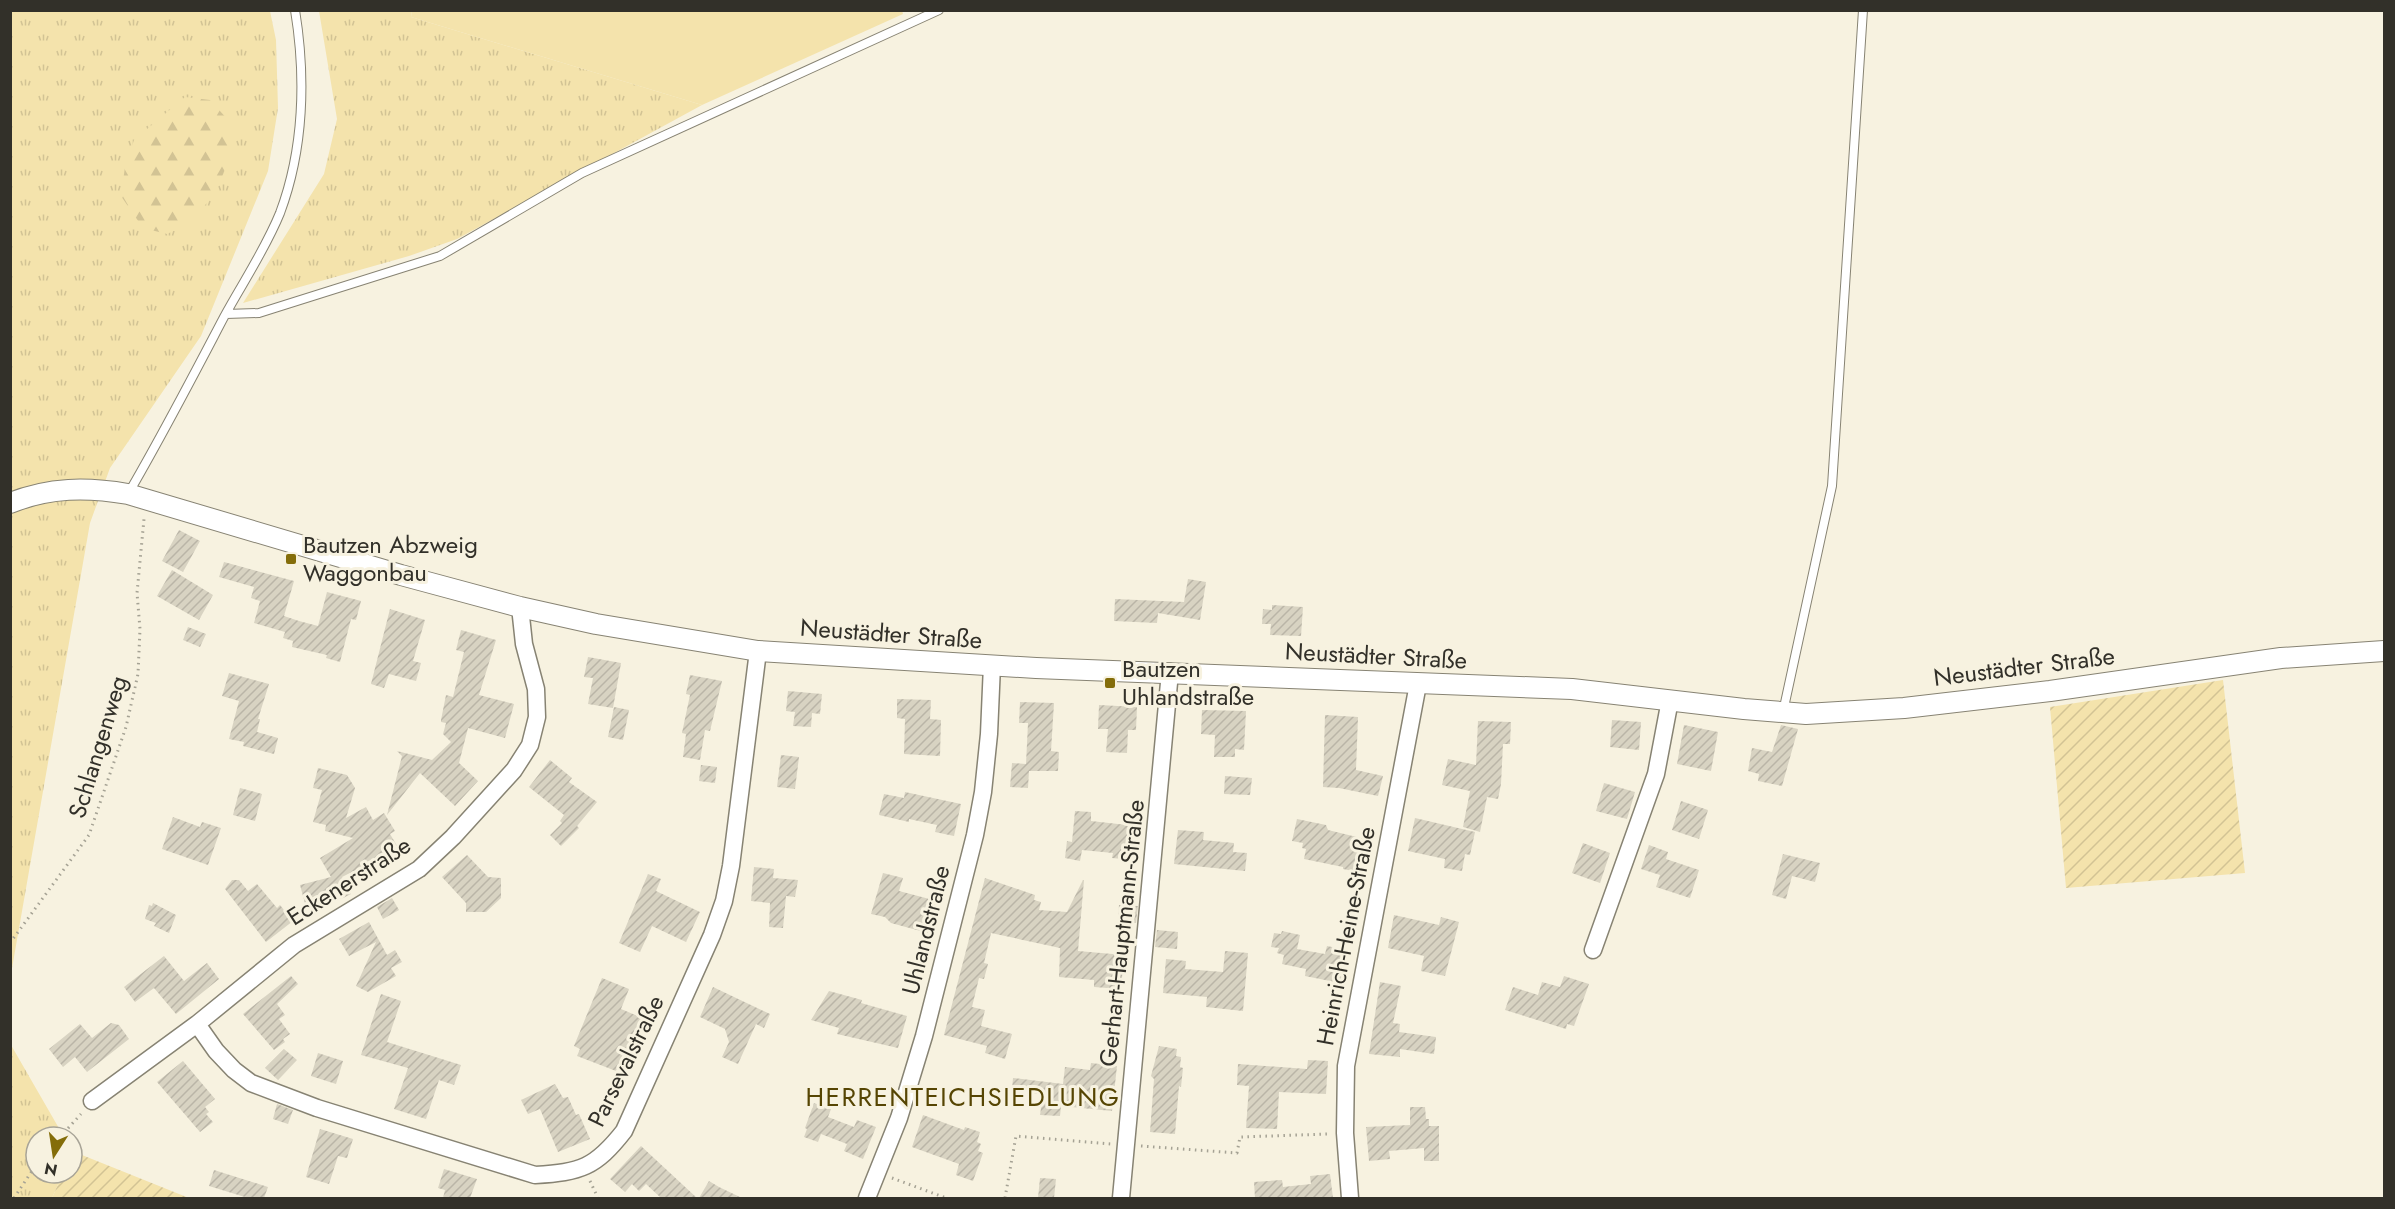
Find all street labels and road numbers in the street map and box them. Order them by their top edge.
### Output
street label: Neustädter Straße [799,610,983,657]
street label: Neustädter Straße [1284,633,1468,678]
street label: Neustädter Straße [1931,638,2117,695]
street label: Schlangenweg [59,671,136,822]
street label: Gerhart-Hauptmann-Straße [1090,798,1153,1068]
street label: Heinrich-Heine-Straße [1307,823,1384,1048]
street label: Eckenerstraße [280,827,418,934]
street label: Uhlandstraße [893,862,958,998]
street label: Parsevalstraße [579,989,673,1133]

